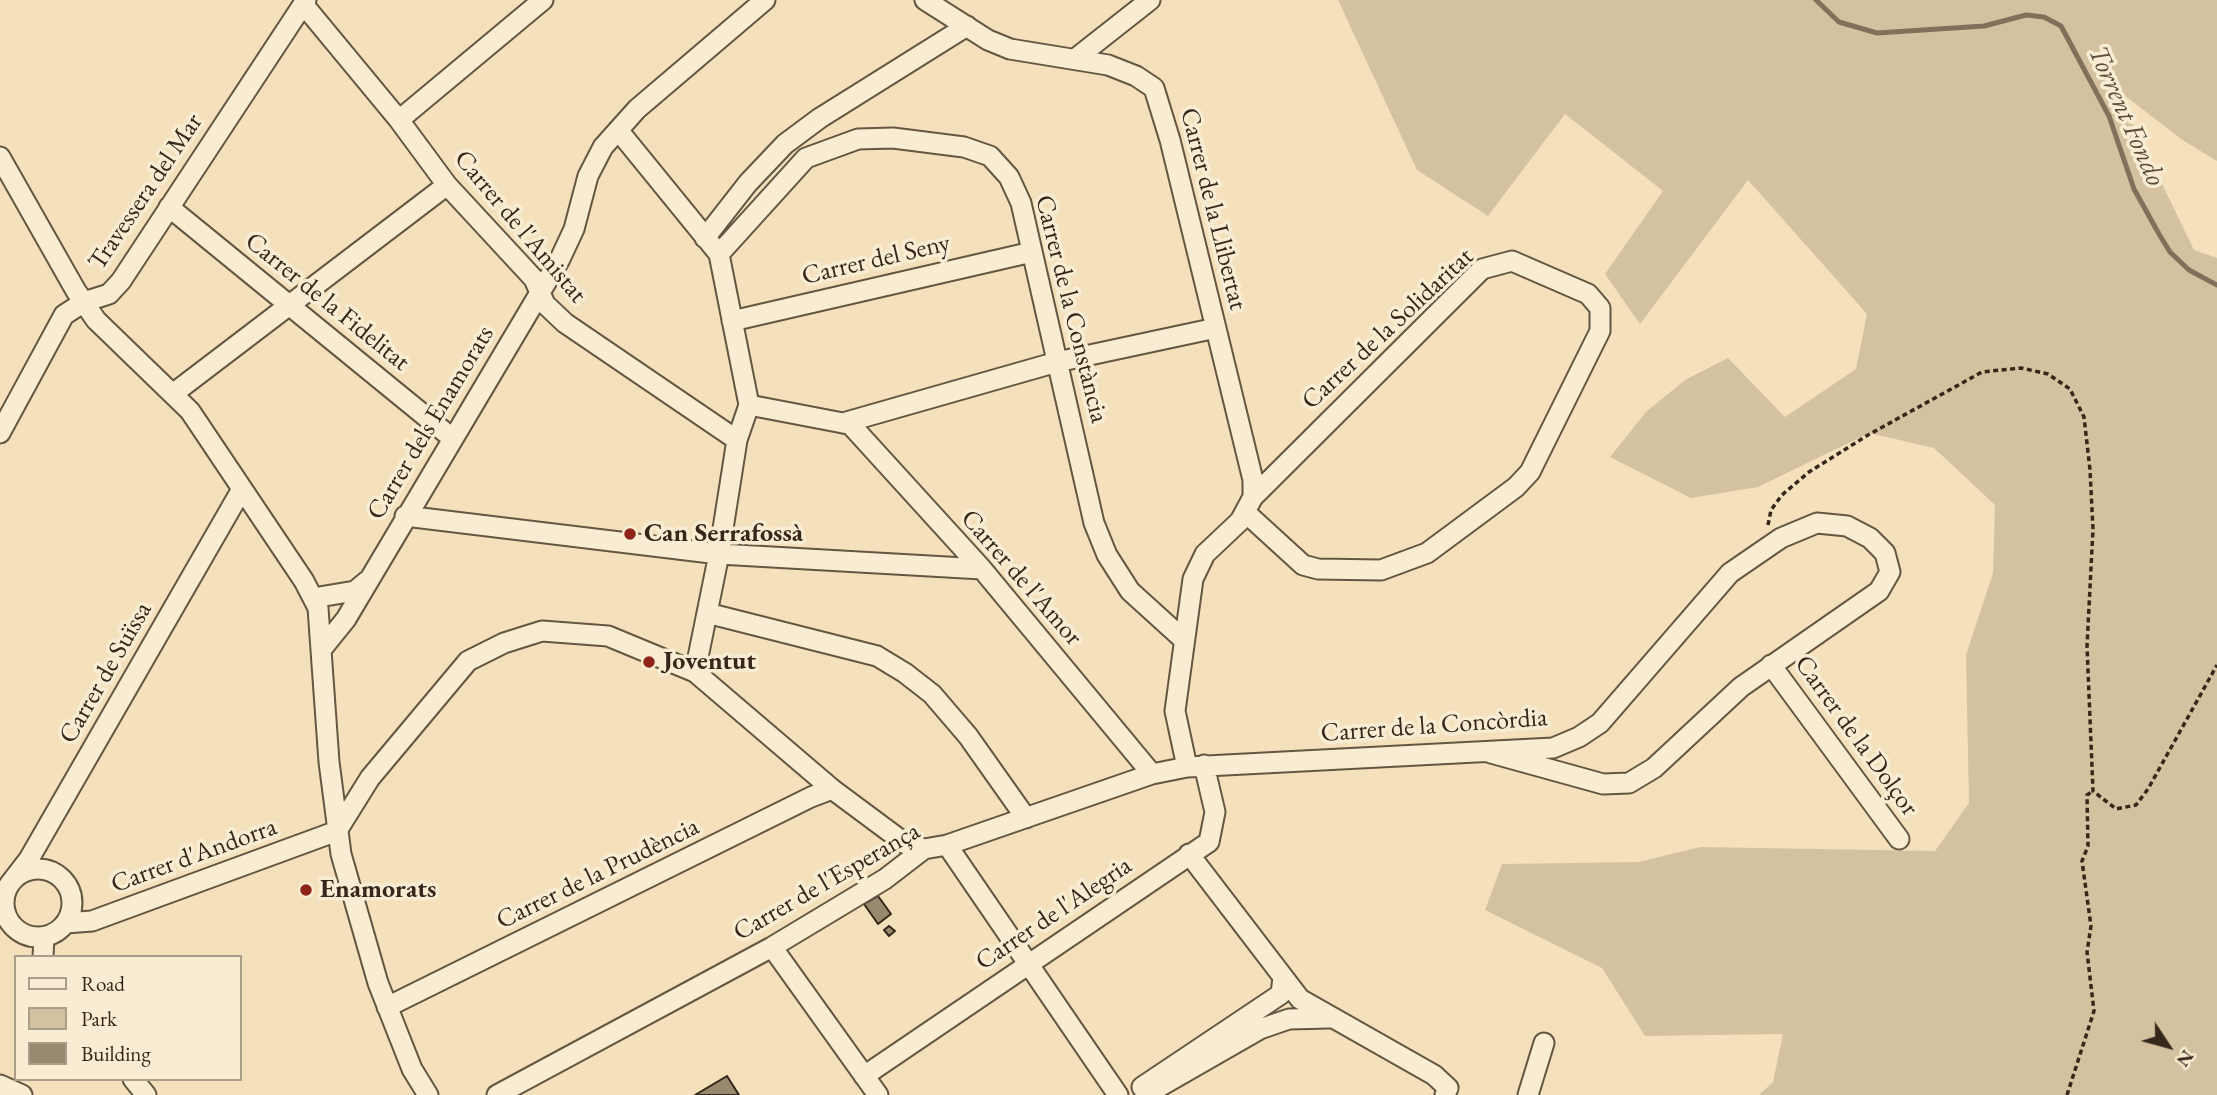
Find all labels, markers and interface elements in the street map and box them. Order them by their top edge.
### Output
water label: Torrent Fondo [2080,41,2172,191]
street label: Carrer de la Llibertat [1173,105,1253,313]
street label: Travessera del Mar [82,108,210,276]
street label: Carrer de l'Amistat [447,144,593,310]
street label: Carrer de la Constància [1028,192,1114,426]
street label: Carrer de la Fidelitat [238,226,416,378]
street label: Carrer del Seny [799,228,953,292]
street label: Carrer de la Solidaritat [1296,242,1480,416]
street label: Carrer dels Enamorats [361,320,501,526]
street label: Carrer de l'Amor [953,504,1089,652]
place label: Can Serrafossà [644,518,803,550]
marker: Can Serrafossà [622,526,638,542]
street label: Carrer de Suïssa [53,597,159,749]
place label: Joventut [663,646,756,678]
street label: Carrer de la Dolçor [1787,650,1925,822]
marker: Joventut [641,654,657,670]
street label: Carrer de la Concòrdia [1320,703,1548,749]
street label: Carrer de la Prudència [492,811,704,937]
street label: Carrer d'Andorra [107,812,281,900]
street label: Carrer de l'Esperança [728,816,926,948]
street label: Carrer de l'Alegria [970,850,1138,978]
place label: Enamorats [320,874,436,906]
marker: Enamorats [298,882,314,898]
legend [14,955,242,1081]
text: Road [81,970,125,997]
text: Park [81,1005,117,1032]
north arrow [2133,1011,2203,1081]
text: Building [81,1040,151,1067]
text: N [2171,1045,2200,1072]

